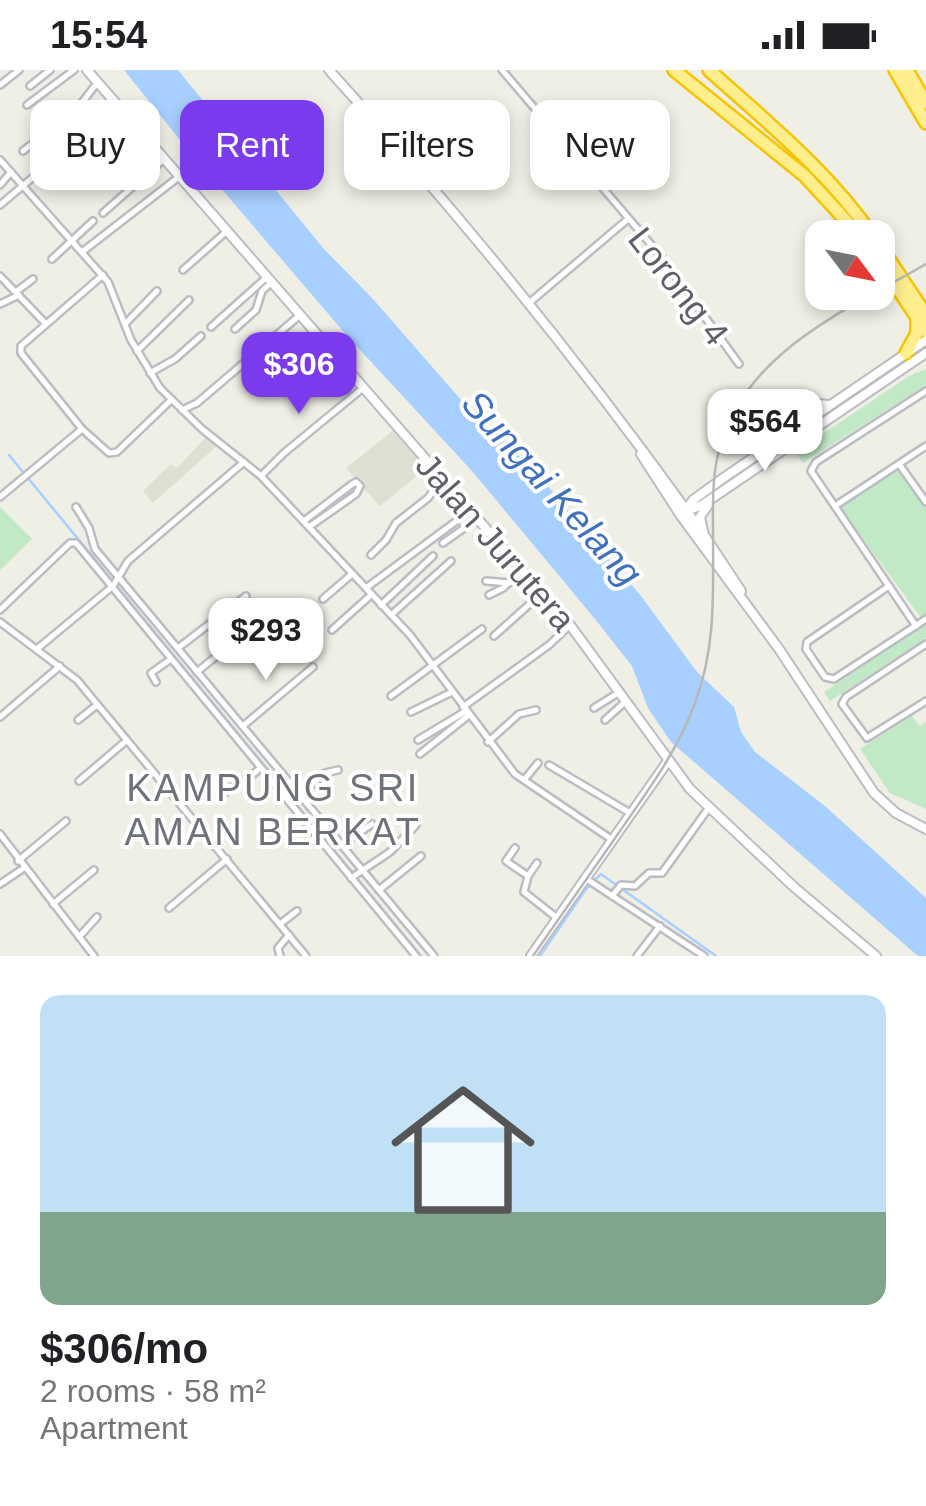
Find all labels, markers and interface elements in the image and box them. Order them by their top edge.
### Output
text: 15:54 [50,14,147,56]
chip: Buy [30,100,160,190]
chip: Rent [180,100,324,190]
chip: Filters [344,100,510,190]
chip: New [530,100,670,190]
street label: Lorong 4 [621,220,737,352]
north arrow [805,220,895,310]
map controls [805,220,895,310]
pin: $306 [240,332,358,417]
text: $306 [263,346,335,382]
water label: Sungai Kelang [454,382,650,594]
pin: $564 [706,389,824,474]
text: $564 [729,403,801,439]
street label: Jalan Jurutera [409,446,584,639]
pin: $293 [207,598,325,683]
text: $293 [230,612,302,648]
district label: KAMPUNG SRI AMAN BERKAT [124,767,422,853]
icon: home [373,1060,553,1240]
text: $306/mo [40,1325,208,1372]
text: 2 rooms · 58 m² [40,1373,266,1409]
text: Apartment [40,1410,188,1446]

